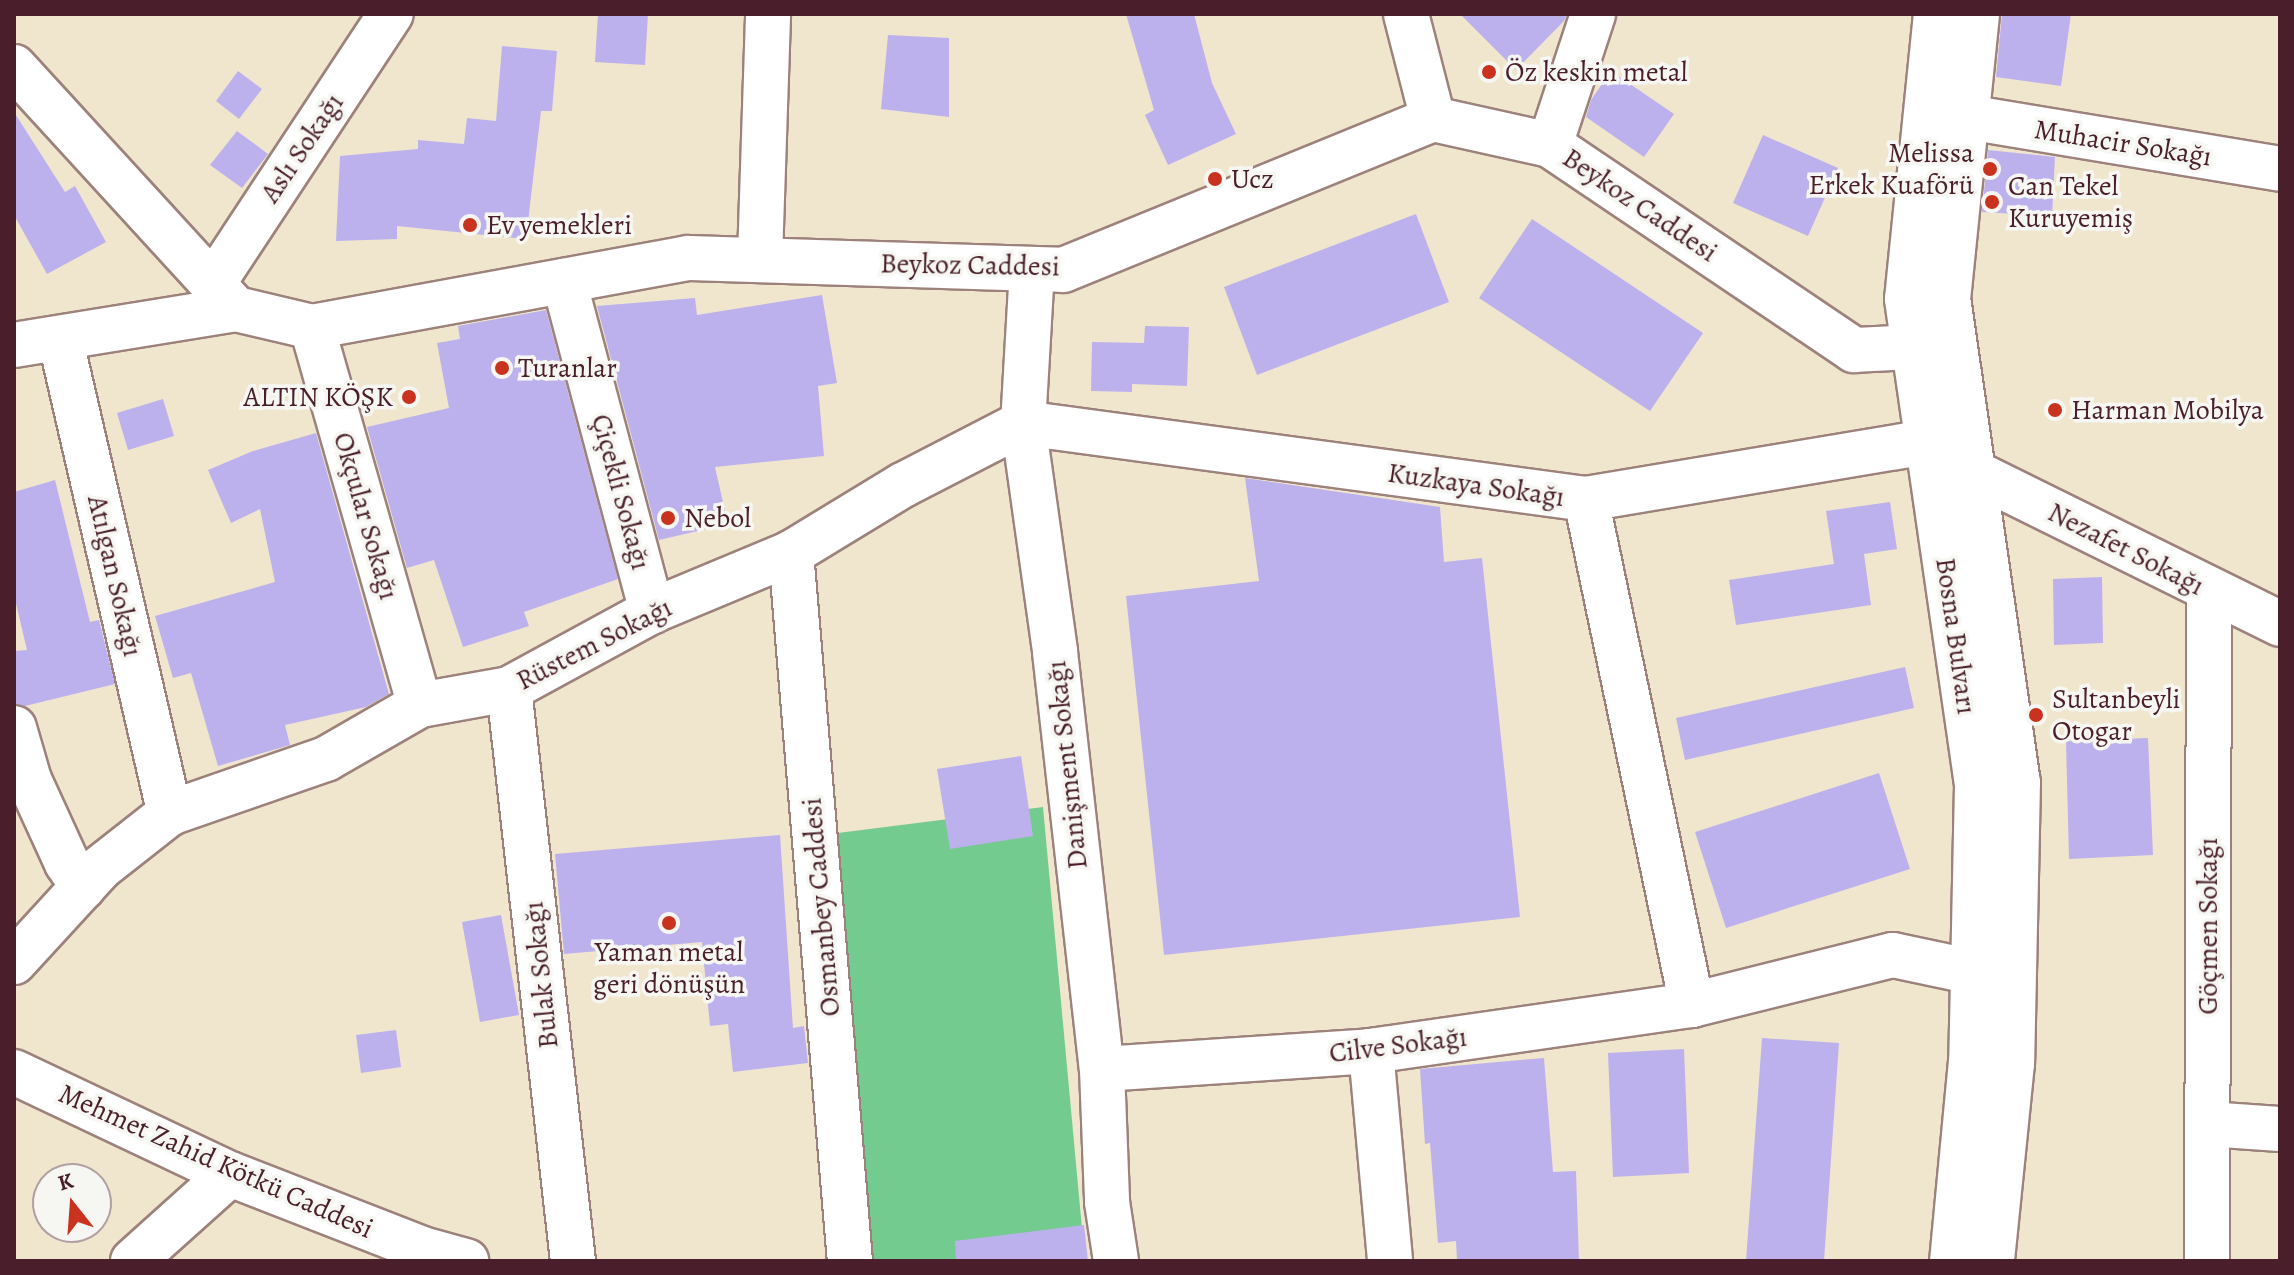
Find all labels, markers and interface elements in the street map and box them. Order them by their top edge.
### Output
place label: Öz keskin metal [1505,55,1688,89]
marker: Öz keskin metal [1480,63,1498,81]
street label: Aslı Sokağı [253,87,351,209]
street label: Muhacir Sokağı [2032,112,2214,174]
place label: Melissa Erkek Kuaförü [1808,136,1974,202]
street label: Beykoz Caddesi [1556,141,1724,269]
marker: Melissa Erkek Kuaförü [1981,160,1999,178]
place label: Ucz [1231,162,1274,196]
place label: Can Tekel Kuruyemiş [2008,169,2133,235]
marker: Ucz [1206,170,1224,188]
marker: Can Tekel Kuruyemiş [1983,193,2001,211]
place label: Ev yemekleri [486,208,632,242]
marker: Ev yemekleri [461,216,479,234]
street label: Beykoz Caddesi [880,247,1060,283]
place label: Turanlar [518,351,617,385]
marker: Turanlar [493,359,511,377]
place label: ALTIN KÖŞK [244,380,393,414]
marker: ALTIN KÖŞK [400,388,418,406]
place label: Harman Mobilya [2071,393,2264,427]
marker: Harman Mobilya [2046,401,2064,419]
street label: Çiçekli Sokağı [584,411,658,573]
street label: Okçular Sokağı [326,428,406,604]
street label: Kuzkaya Sokağı [1385,456,1567,514]
street label: Atılgan Sokağı [80,492,150,660]
street label: Nezafet Sokağı [2042,495,2210,603]
place label: Nebol [684,501,751,535]
marker: Nebol [659,509,677,527]
street label: Bosna Bulvarı [1928,555,1984,717]
street label: Rüstem Sokağı [511,590,677,698]
street label: Danişment Sokağı [1039,659,1095,871]
place label: Sultanbeyli Otogar [2052,682,2180,748]
marker: Sultanbeyli Otogar [2027,706,2045,724]
street label: Osmanbey Caddesi [795,796,847,1018]
street label: Göçmen Sokağı [2191,837,2225,1015]
street label: Bulak Sokağı [517,900,565,1050]
marker: Yaman metal geri dönüşün [660,914,678,932]
place label: Yaman metal geri dönüşün [593,935,745,1001]
street label: Cilve Sokağı [1327,1020,1469,1070]
street label: Mehmet Zahid Kötkü Caddesi [54,1076,378,1246]
north arrow [32,1163,112,1243]

